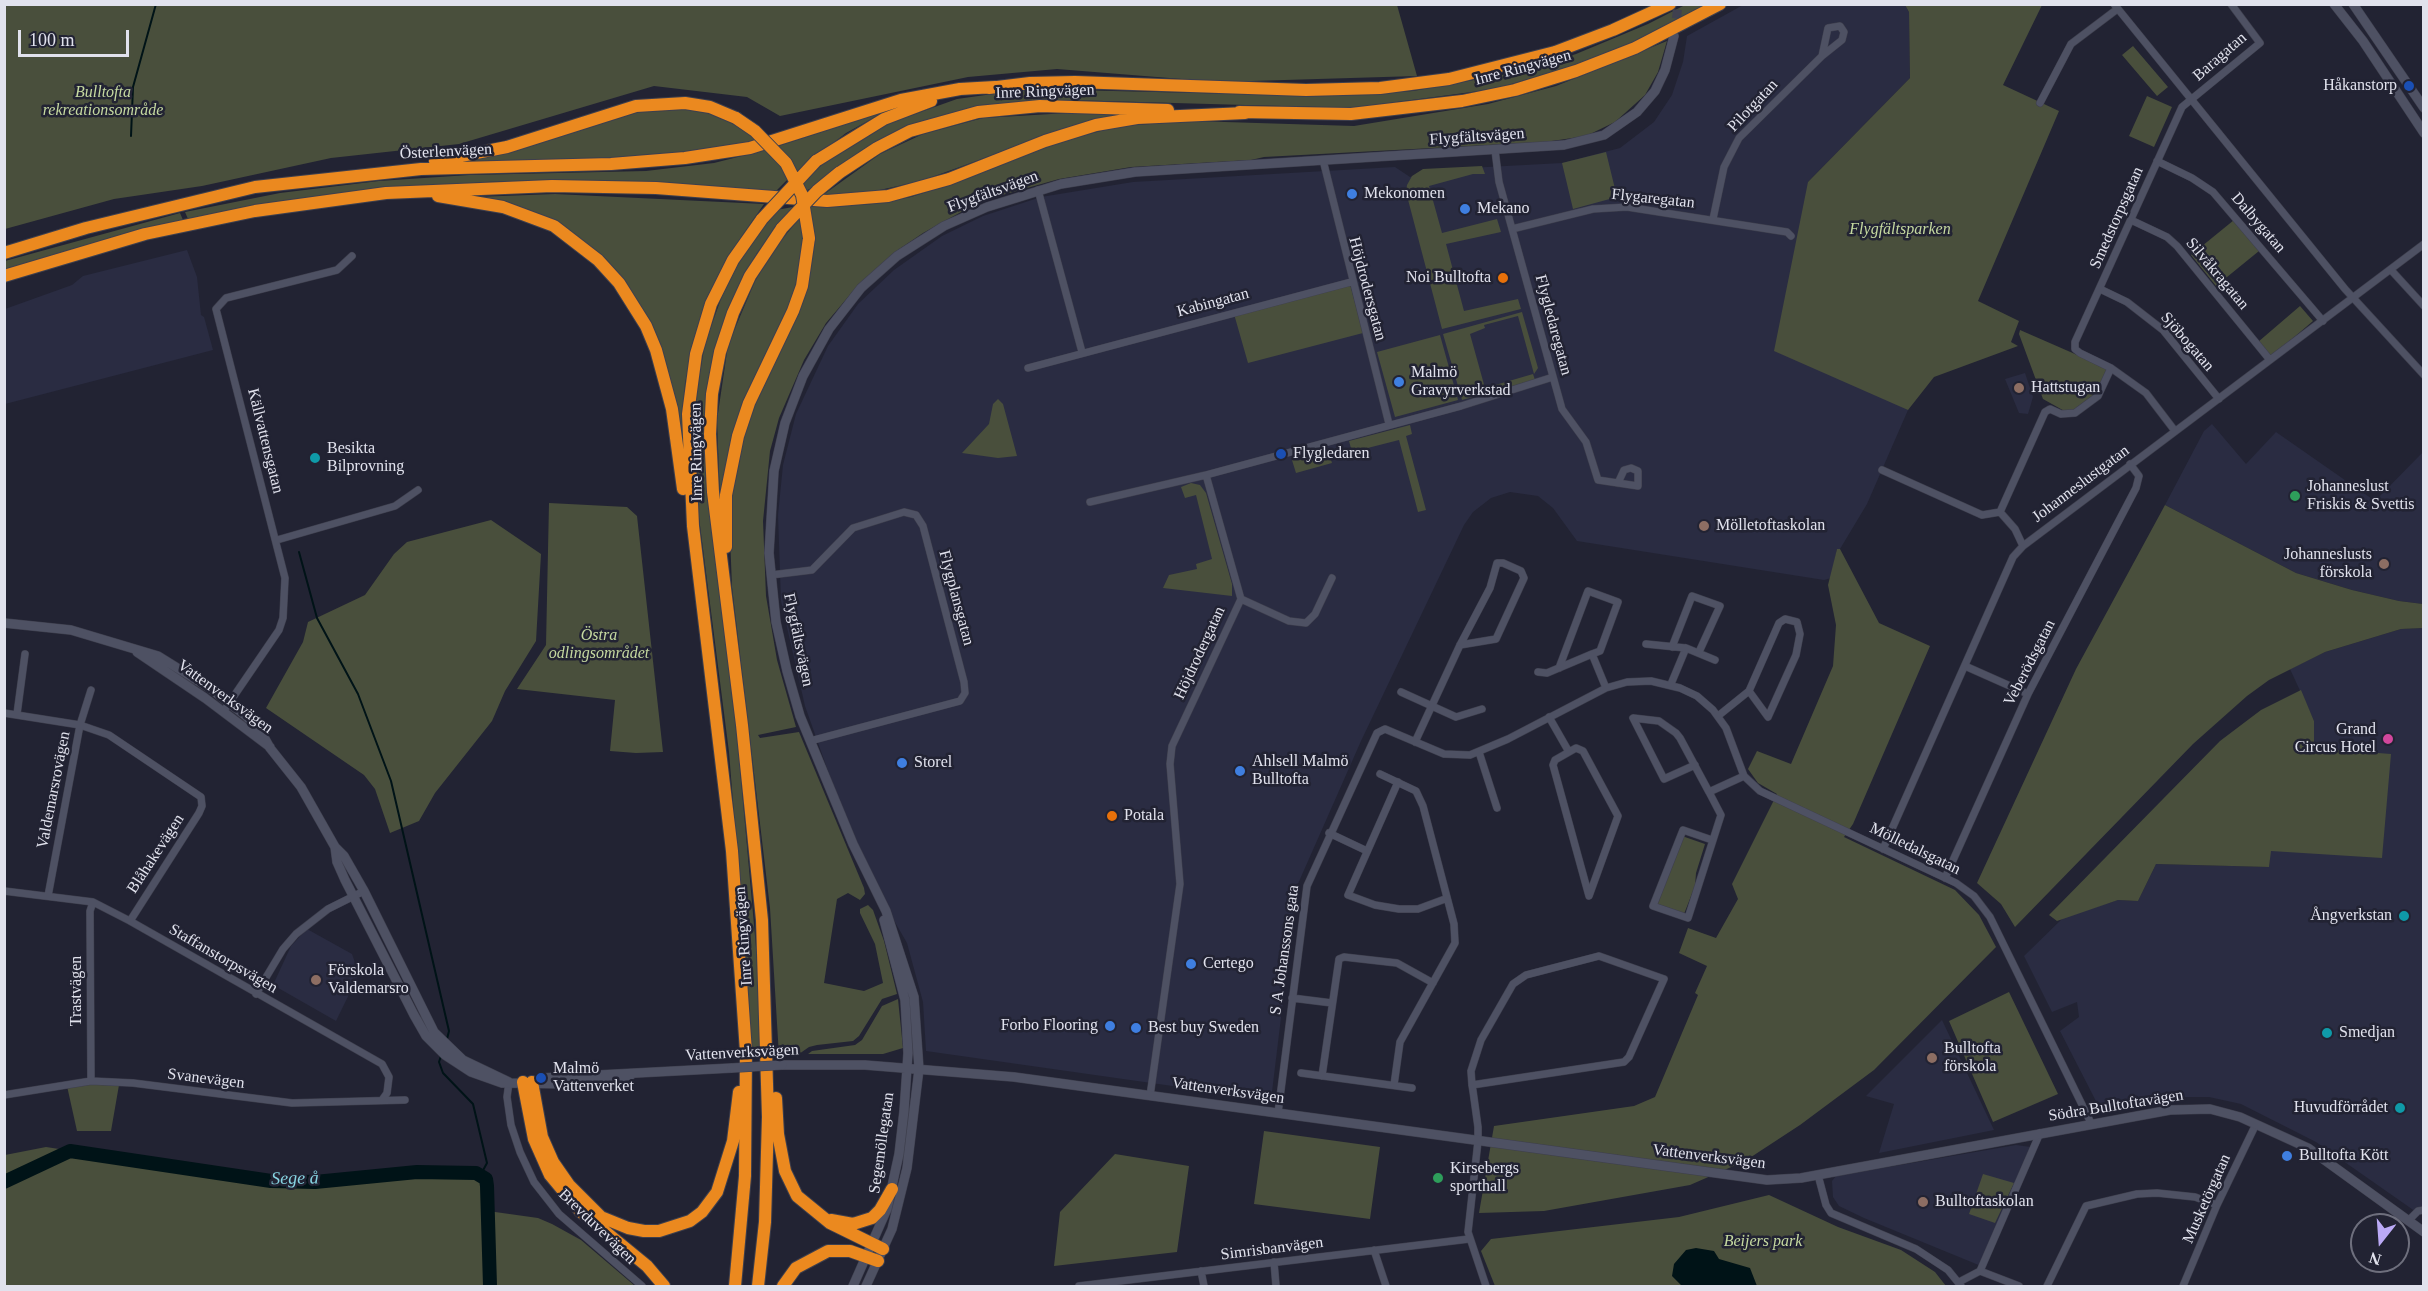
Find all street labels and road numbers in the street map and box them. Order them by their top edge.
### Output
street label: Baragatan [2189,28,2251,86]
street label: Inre Ringvägen [1473,46,1573,90]
street label: Pilotgatan [1724,76,1782,136]
street label: Inre Ringvägen [995,81,1095,103]
street label: Flygfältsvägen [1429,124,1525,150]
street label: Österlenvägen [399,140,493,164]
street label: Smedstorpsgatan [2086,164,2148,272]
street label: Flygfältsvägen [945,167,1041,217]
street label: Flygaregatan [1610,185,1696,213]
street label: Dalbygatan [2227,189,2289,257]
street label: Silvåkragatan [2181,234,2253,314]
street label: Höjdrodersgatan [1344,235,1390,343]
street label: Flygledaregatan [1530,273,1576,377]
street label: Kabingatan [1175,284,1251,322]
street label: Sjöbogatan [2156,309,2218,375]
street label: Källvattensgatan [243,387,287,495]
street label: Inre Ringvägen [687,402,707,502]
street label: Johanneslustgatan [2029,441,2133,527]
street label: Flygplansgatan [934,548,978,648]
street label: Flygfältsvägen [779,591,817,689]
street label: Höjdrodergatan [1170,604,1230,702]
street label: Veberödsgatan [2000,617,2060,709]
street label: Vattenverksvägen [173,656,277,738]
street label: Valdemarsrovägen [33,730,75,850]
street label: Blåhakevägen [123,811,189,897]
street label: Mölledalsgatan [1866,819,1964,879]
street label: S A Johanssons gata [1266,884,1304,1016]
street label: Inre Ringvägen [731,886,757,986]
street label: Staffanstorpsvägen [165,920,281,998]
street label: Trastvägen [67,956,87,1026]
street label: Vattenverksvägen [685,1040,799,1066]
street label: Svanevägen [166,1065,246,1093]
street label: Vattenverksvägen [1170,1074,1286,1108]
street label: Södra Bulltoftavägen [2047,1086,2185,1126]
street label: Segemöllegatan [865,1091,899,1195]
street label: Vattenverksvägen [1651,1141,1767,1173]
street label: Musketörgatan [2179,1151,2235,1247]
street label: Brevduvevägen [554,1185,640,1269]
street label: Simrisbanvägen [1220,1233,1324,1265]

